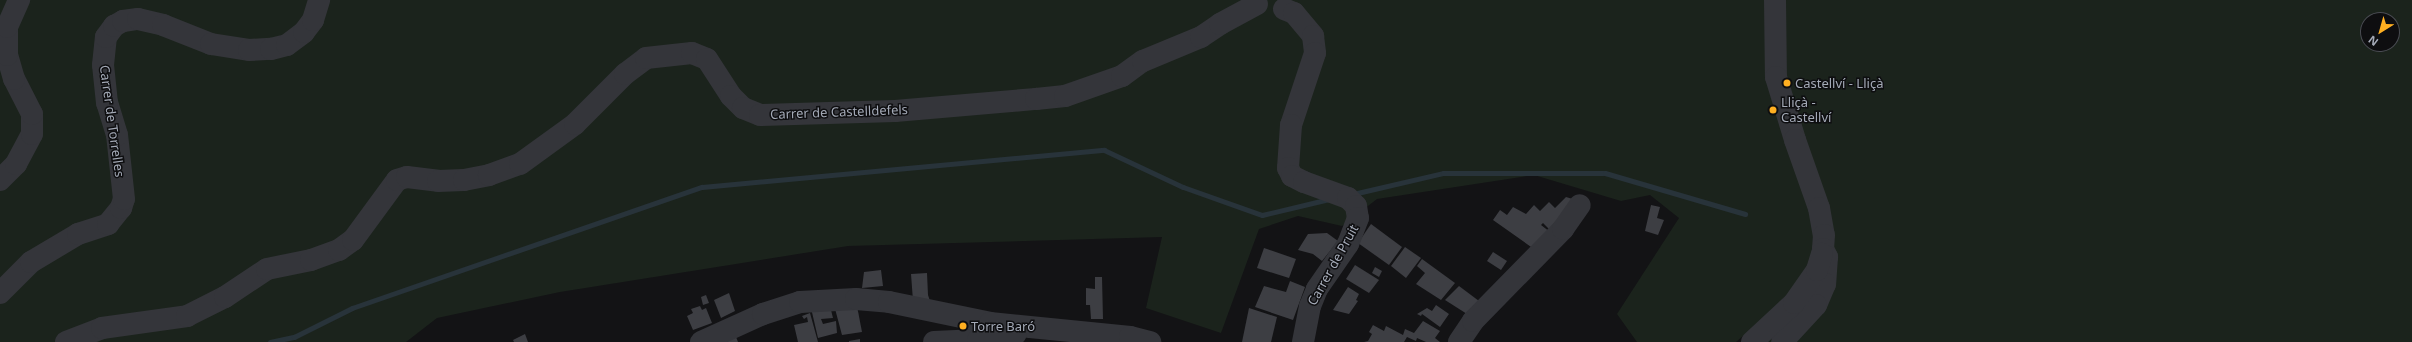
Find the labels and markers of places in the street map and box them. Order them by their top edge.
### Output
place label: Castellví - Lliçà [1795,75,1883,91]
marker: Castellví - Lliçà [1782,78,1792,88]
place label: Lliçà - Castellví [1781,95,1831,126]
marker: Lliçà - Castellví [1768,105,1778,115]
place label: Torre Baró [971,318,1035,334]
marker: Torre Baró [958,321,968,331]

